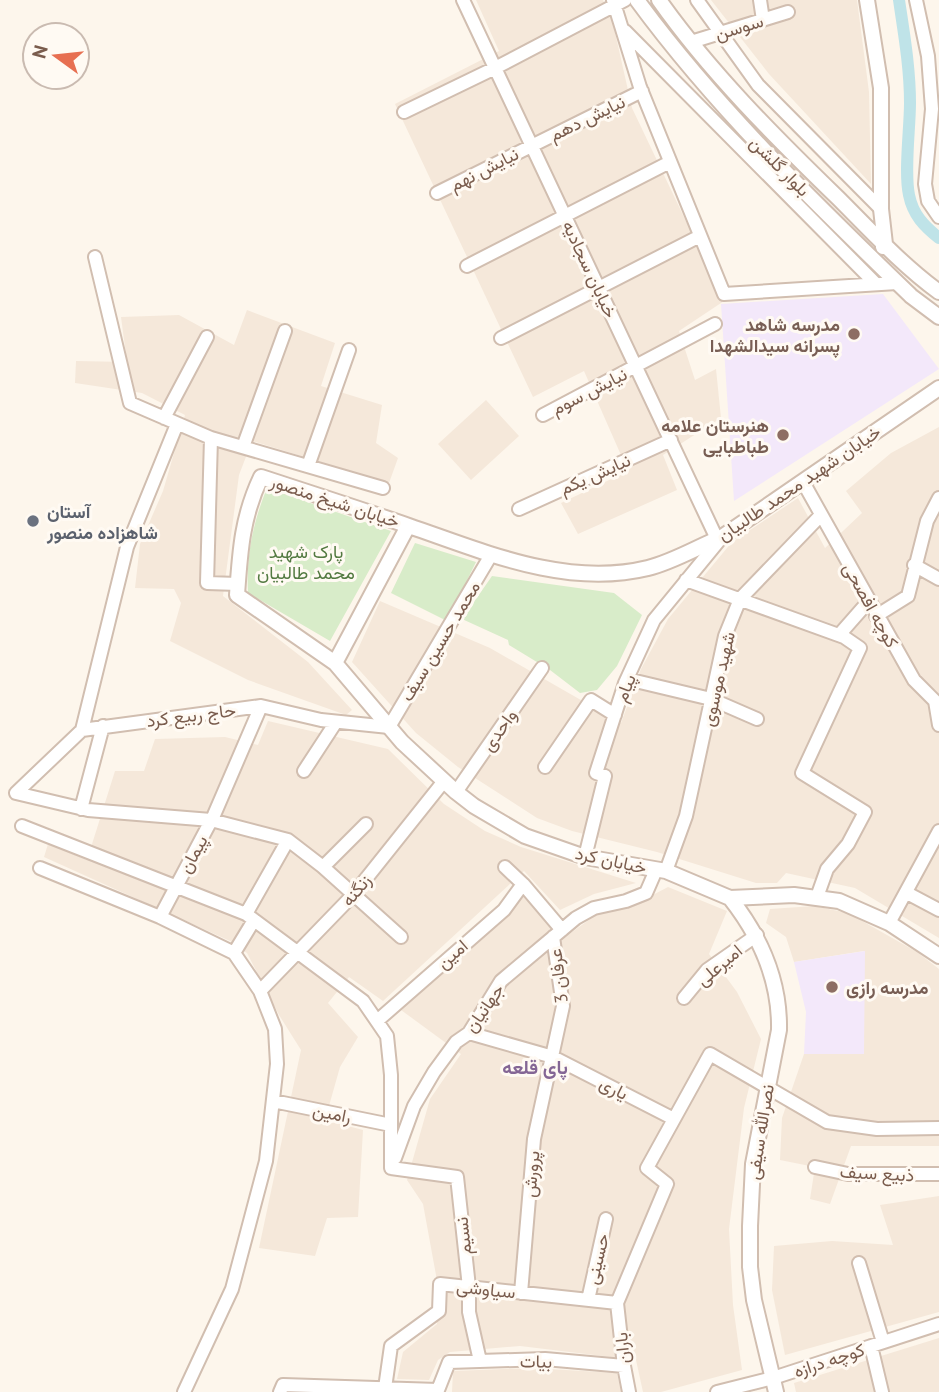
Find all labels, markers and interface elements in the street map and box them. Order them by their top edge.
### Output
street label: سوسن [712,9,766,45]
north arrow [21,21,91,91]
text: N [26,42,53,61]
street label: نیایش دهم [545,90,629,147]
street label: بلوار گلشن [745,131,815,201]
street label: نیایش نهم [446,142,523,197]
street label: خیابان سجادیه [557,217,623,321]
place label: مدرسه شاهد پسرانه سیدالشهدا [710,313,840,358]
marker: مدرسه شاهد پسرانه سیدالشهدا [846,326,862,342]
street label: نیایش سوم [547,362,631,421]
place label: هنرستان علامه طباطبایی [661,414,769,458]
street label: خیابان شهید محمد طالبیان [713,420,885,546]
marker: هنرستان علامه طباطبایی [775,427,791,443]
street label: نیایش یکم [556,448,634,501]
street label: خیابان شیخ منصور [266,469,403,534]
place label: آستان شاهزاده منصور [46,500,158,544]
marker: آستان شاهزاده منصور [25,513,41,529]
park label: پارک شهید محمد طالبیان [257,540,355,584]
street label: کوچه افصحی [837,558,904,652]
street label: محمد حسین سیف [395,577,485,705]
street label: شهید موسوی [696,629,740,729]
street label: پیام [609,671,642,706]
street label: حاج ربیع کرد [145,698,237,733]
street label: واحدی [476,704,522,756]
street label: پیمان [173,831,213,878]
street label: خیابان کرد [573,841,649,879]
street label: زنگنه [336,869,376,911]
street label: امین [432,934,472,974]
street label: امیرعلی [691,939,747,991]
street label: عرفان 3 [543,947,573,1005]
place label: مدرسه رازی [846,976,929,999]
street label: جهانیان [459,979,509,1037]
marker: مدرسه رازی [824,979,840,995]
district label: پای قلعه [502,1055,568,1081]
street label: یاری [596,1071,632,1105]
street label: نصرالله سیفی [741,1083,779,1181]
street label: رامین [311,1098,353,1128]
street label: پرورش [517,1150,545,1198]
street label: ذبیع سیف [839,1160,915,1187]
street label: نسیم [450,1216,477,1256]
street label: حسینی [580,1231,614,1287]
street label: سیاوشی [455,1274,517,1304]
street label: باران [609,1331,635,1365]
street label: کوچه درازه [791,1338,868,1383]
street label: بیات [520,1349,552,1373]

